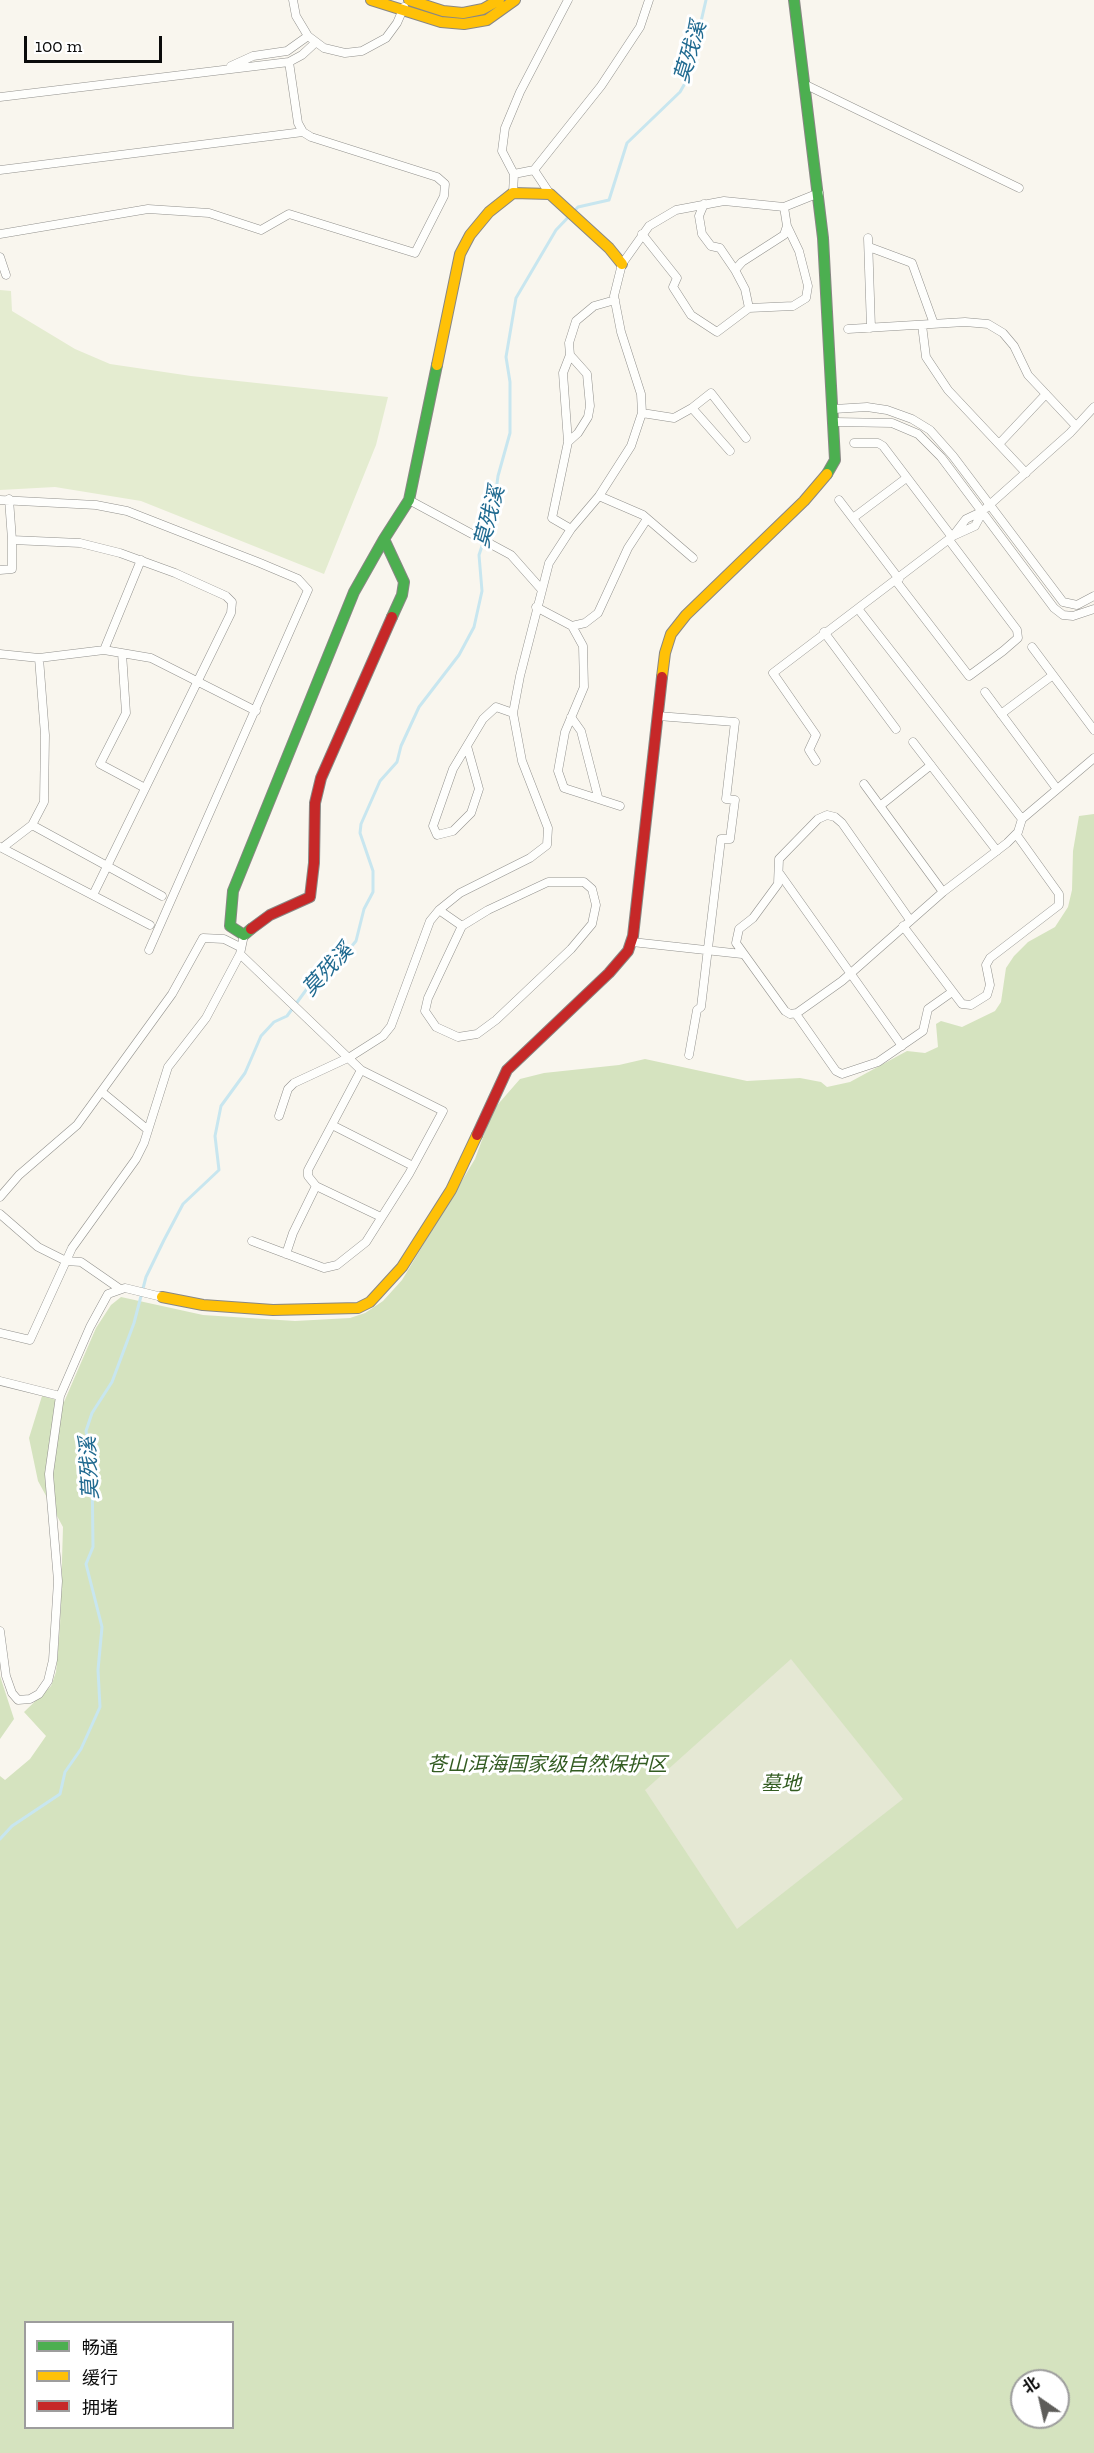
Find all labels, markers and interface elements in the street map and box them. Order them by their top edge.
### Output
water label: 莫残溪 [670,18,712,86]
scale bar [27,24,165,62]
text: 100 m [35,35,82,57]
water label: 莫残溪 [470,483,510,551]
water label: 莫残溪 [297,938,359,1002]
water label: 莫残溪 [76,1436,104,1500]
park label: 苍山洱海国家级自然保护区 [427,1753,667,1777]
park label: 墓地 [761,1772,801,1796]
legend [24,2321,234,2429]
text: 畅通 [82,2337,118,2359]
text: 缓行 [82,2367,118,2389]
north arrow [1010,2369,1070,2429]
text: 北 [1019,2373,1043,2398]
text: 拥堵 [82,2397,118,2419]

